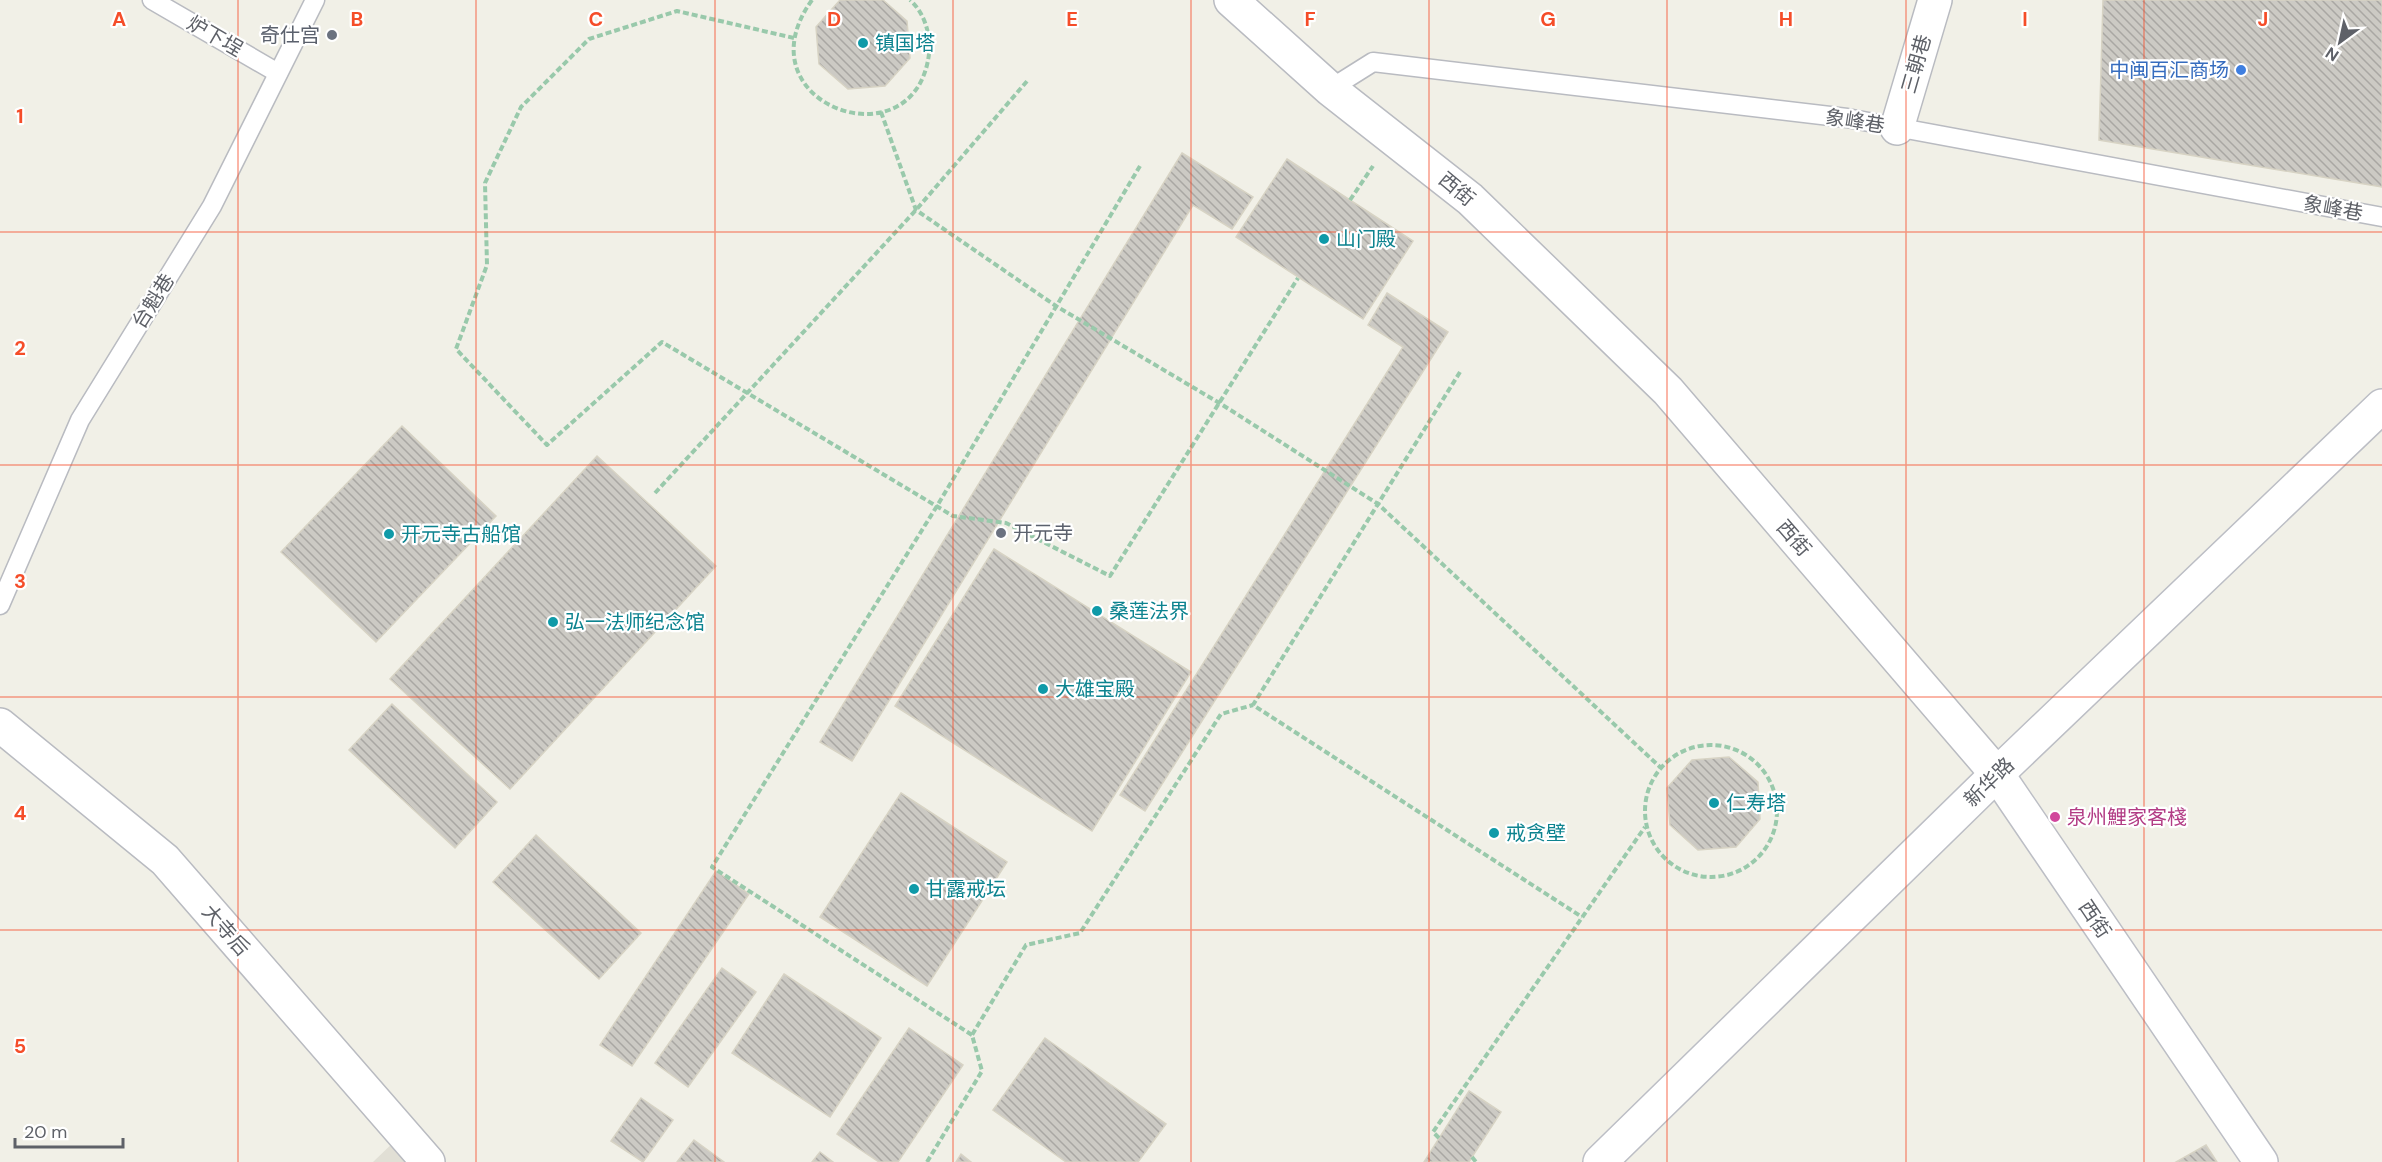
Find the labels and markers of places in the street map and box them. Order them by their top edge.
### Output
place label: 奇仕宫 [260,22,320,48]
marker: 奇仕宫 [325,28,339,42]
place label: 镇国塔 [875,30,935,56]
marker: 镇国塔 [856,36,870,50]
place label: 中闽百汇商场 [2109,57,2229,83]
marker: 中闽百汇商场 [2234,63,2248,77]
place label: 山门殿 [1336,226,1396,252]
marker: 山门殿 [1317,232,1331,246]
place label: 开元寺 [1013,520,1073,546]
place label: 开元寺古船馆 [401,521,521,547]
marker: 开元寺 [994,526,1008,540]
marker: 开元寺古船馆 [382,527,396,541]
place label: 桑莲法界 [1109,598,1189,624]
marker: 桑莲法界 [1090,604,1104,618]
place label: 弘一法师纪念馆 [565,609,705,635]
marker: 弘一法师纪念馆 [546,615,560,629]
place label: 大雄宝殿 [1055,676,1135,702]
marker: 大雄宝殿 [1036,682,1050,696]
place label: 仁寿塔 [1726,790,1786,816]
marker: 仁寿塔 [1707,796,1721,810]
place label: 泉州鯉家客棧 [2067,804,2187,830]
marker: 泉州鯉家客棧 [2048,810,2062,824]
place label: 戒贪壁 [1506,820,1566,846]
marker: 戒贪壁 [1487,826,1501,840]
place label: 甘露戒坛 [926,876,1006,902]
marker: 甘露戒坛 [907,882,921,896]

